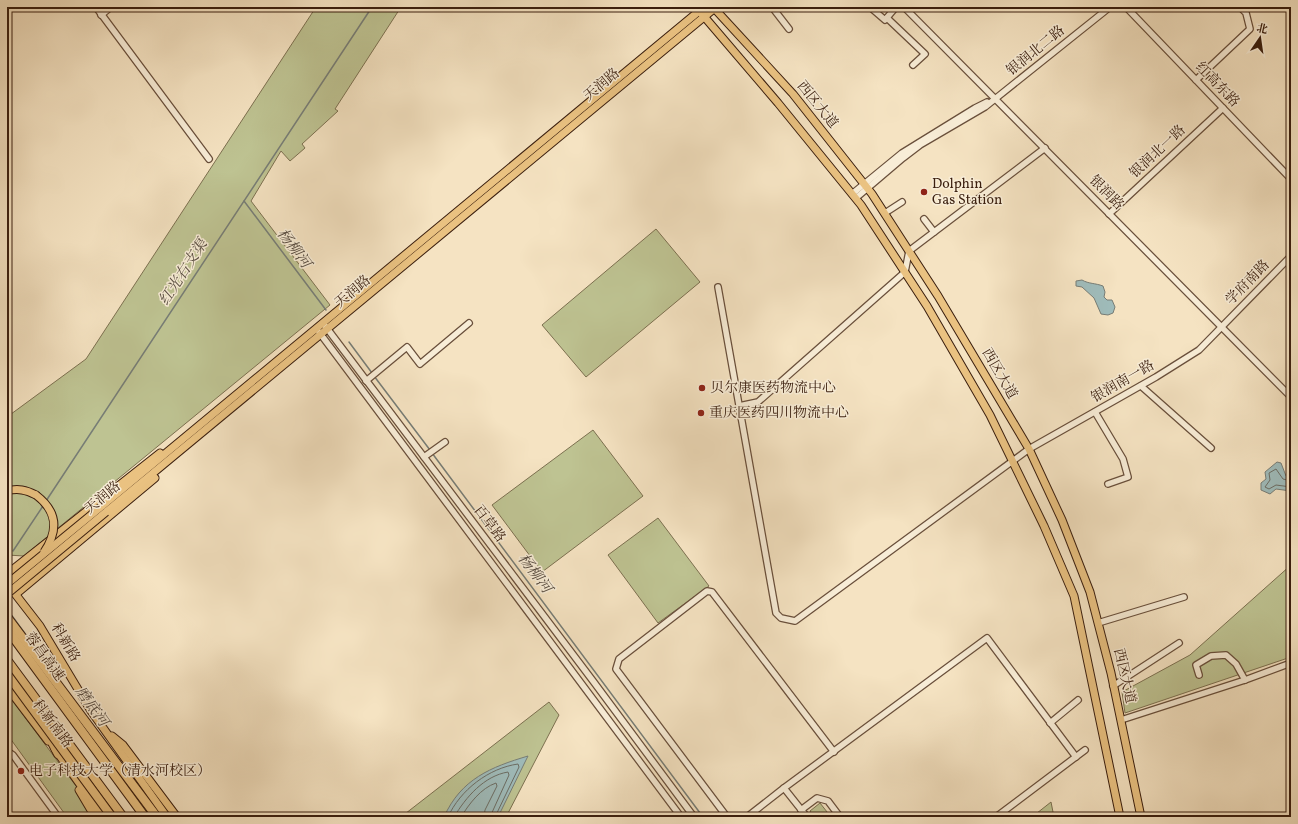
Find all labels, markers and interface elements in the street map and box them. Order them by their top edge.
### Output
north arrow [1240,18,1280,58]
text: 北 [1255,21,1269,38]
street label: 银润北二路 [1003,22,1069,80]
street label: 红高东路 [1191,58,1243,112]
street label: 天润路 [580,64,624,106]
street label: 西区大道 [792,77,842,133]
street label: 银润北一路 [1126,121,1190,183]
street label: 银润路 [1084,171,1128,215]
place label: Dolphin Gas Station [932,175,1002,210]
marker: Dolphin Gas Station [919,187,929,197]
water label: 杨柳河 [271,225,317,276]
water label: 红光右支渠 [155,234,214,310]
street label: 学府南路 [1222,256,1274,310]
street label: 天润路 [331,271,375,313]
street label: 西区大道 [977,345,1021,403]
street label: 银润南一路 [1088,356,1158,408]
place label: 贝尔康医药物流中心 [710,379,836,398]
marker: 贝尔康医药物流中心 [697,383,707,393]
place label: 重庆医药四川物流中心 [709,404,849,423]
marker: 重庆医药四川物流中心 [696,408,706,418]
street label: 天润路 [81,477,125,519]
street label: 百草路 [469,502,509,546]
water label: 杨柳河 [512,550,558,601]
street label: 科新路 [46,620,84,666]
street label: 蓉昌高速 [20,629,68,685]
street label: 西区大道 [1108,647,1140,705]
water label: 磨底河 [69,683,114,734]
street label: 科新南路 [28,696,76,752]
place label: 电子科技大学（清水河校区） [29,762,211,781]
marker: 电子科技大学（清水河校区） [16,766,26,776]

